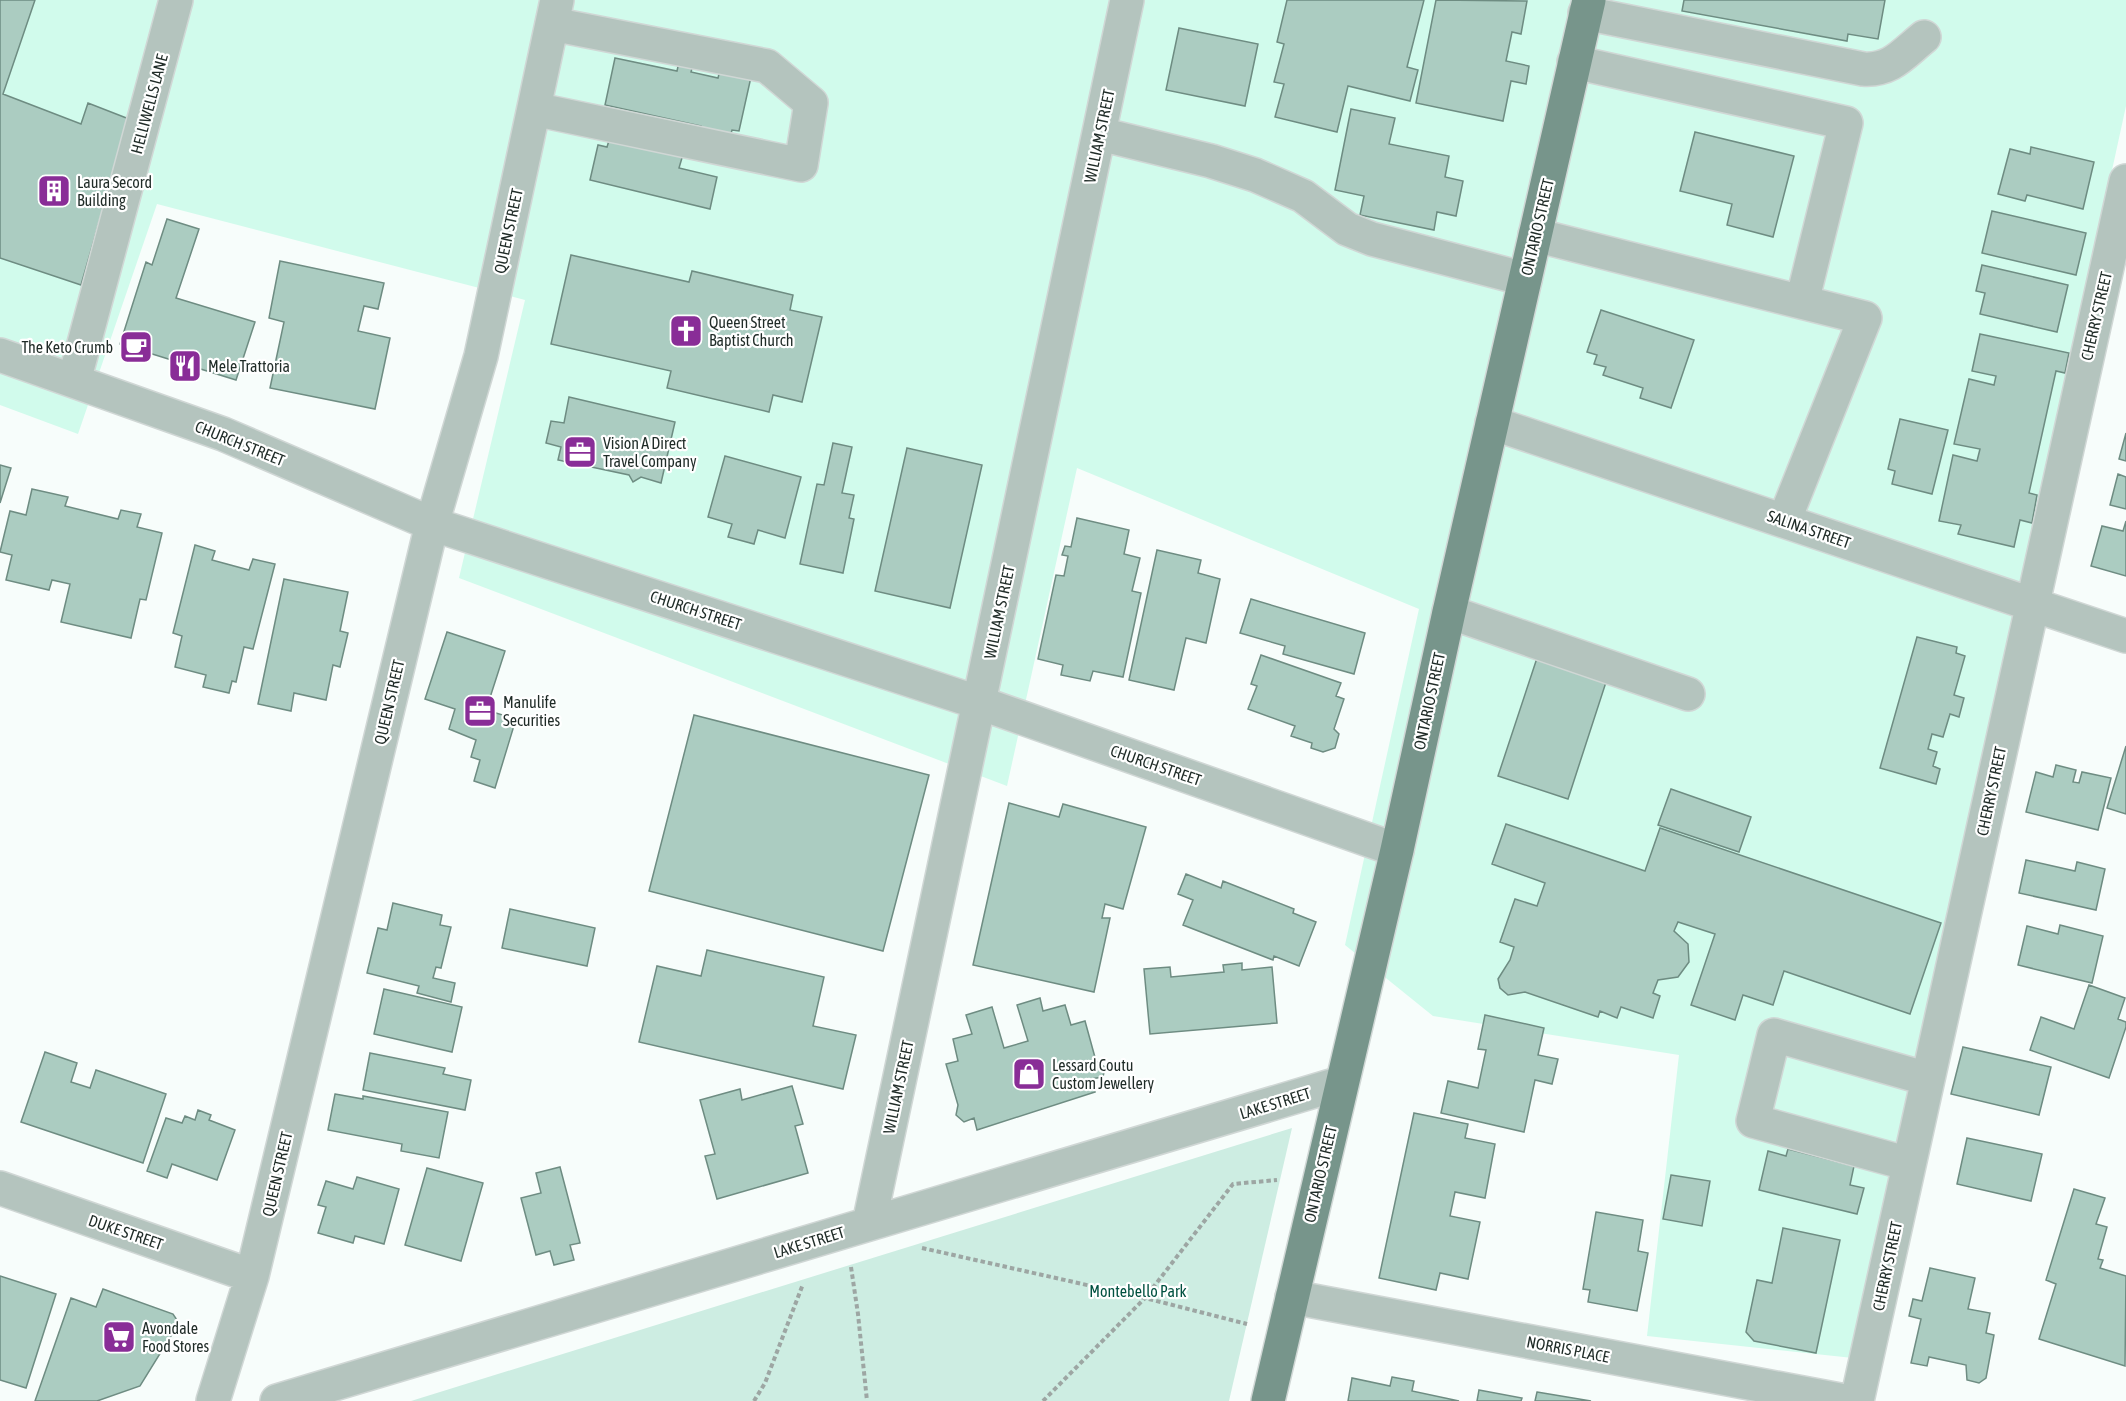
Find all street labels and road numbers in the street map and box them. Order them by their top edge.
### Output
street label: HELLIWELLS LANE [127,52,171,156]
street label: WILLIAM STREET [1080,88,1118,184]
street label: ONTARIO STREET [1517,177,1557,277]
street label: QUEEN STREET [490,187,526,275]
street label: CHERRY STREET [2077,270,2115,362]
street label: CHURCH STREET [193,417,287,469]
street label: SALINA STREET [1765,506,1853,552]
street label: WILLIAM STREET [980,564,1018,660]
street label: CHURCH STREET [648,587,744,633]
street label: ONTARIO STREET [1410,651,1448,751]
street label: QUEEN STREET [371,658,407,746]
street label: CHURCH STREET [1108,741,1204,789]
street label: CHERRY STREET [1973,745,2009,837]
street label: WILLIAM STREET [879,1039,917,1135]
street label: LAKE STREET [1237,1084,1313,1122]
street label: ONTARIO STREET [1300,1124,1340,1224]
street label: QUEEN STREET [259,1130,295,1218]
street label: DUKE STREET [86,1211,166,1253]
street label: CHERRY STREET [1869,1220,1905,1312]
street label: LAKE STREET [771,1223,847,1261]
street label: NORRIS PLACE [1525,1332,1611,1366]

